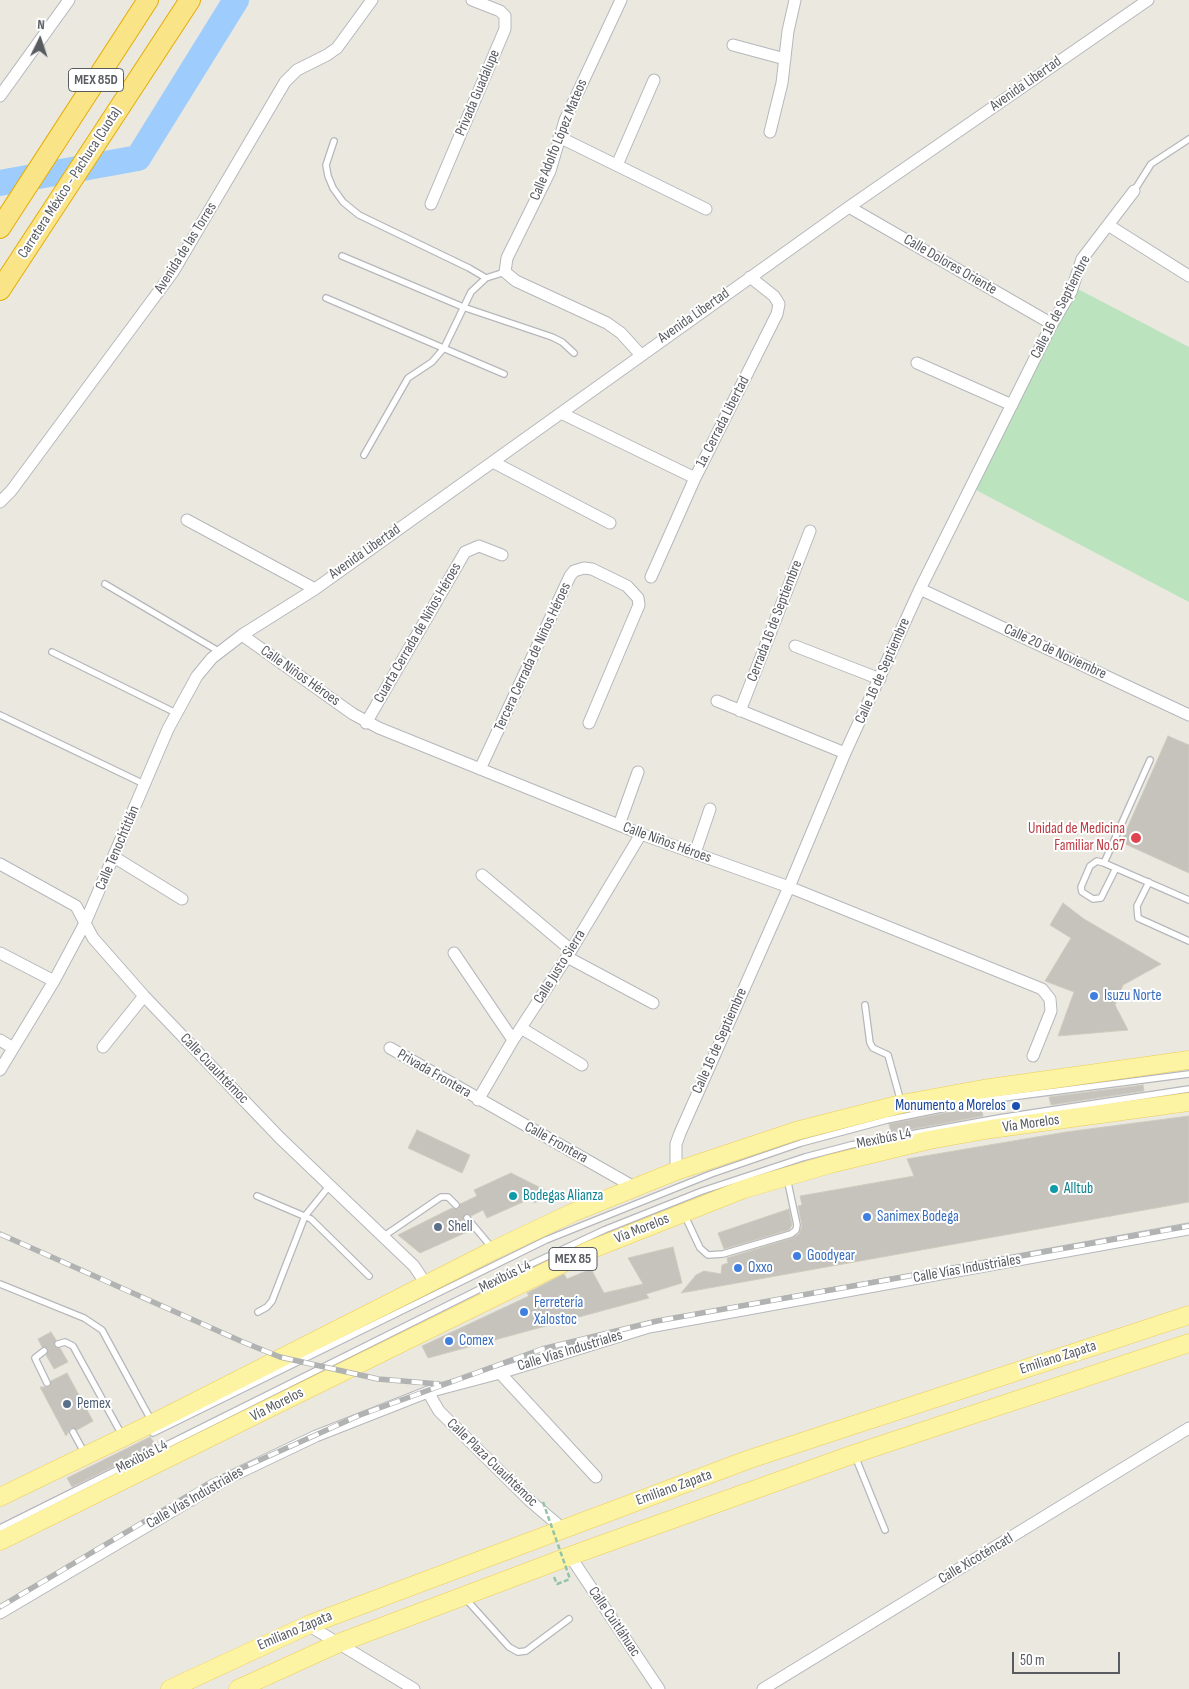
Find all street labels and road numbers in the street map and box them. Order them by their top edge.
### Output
street label: Privada Guadalupe [452,47,504,139]
street label: Avenida Libertad [987,53,1065,115]
road number: MEX 85D [68,68,124,92]
street label: Calle Adolfo López Mateos [526,77,592,203]
street label: Carretera México - Pachuca (Cuota) [14,104,126,262]
street label: Avenida de las Torres [151,199,221,297]
street label: Calle Dolores Oriente [900,231,1000,299]
street label: Calle 16 de Septiembre [1027,252,1095,362]
street label: Avenida Libertad [655,285,733,347]
street label: 1a. Cerrada Libertad [692,374,754,470]
street label: Avenida Libertad [326,521,404,583]
street label: Cerrada 16 de Septiembre [744,558,806,684]
street label: Cuarta Cerrada de Niños Héroes [370,560,466,706]
street label: Tercera Cerrada de Niños Héroes [491,580,575,734]
street label: Calle 16 de Septiembre [852,615,914,727]
street label: Calle 20 de Noviembre [1001,620,1109,684]
street label: Calle Niños Héroes [257,642,343,710]
street label: Calle Tenochtitlán [92,803,144,893]
street label: Calle Niños Héroes [620,819,714,867]
street label: Calle Justo Sierra [530,927,590,1007]
street label: Calle 16 de Septiembre [689,985,751,1097]
street label: Calle Cuauhtémoc [176,1030,252,1108]
street label: Privada Frontera [394,1046,474,1102]
street label: Vía Morelos [1001,1111,1061,1137]
street label: Calle Frontera [521,1118,591,1168]
street label: Mexibús L4 [855,1125,913,1153]
street label: Vía Morelos [612,1210,672,1248]
road number: MEX 85 [549,1248,597,1270]
street label: Calle Vías Industriales [912,1251,1022,1287]
street label: Mexibús L4 [476,1257,534,1297]
street label: Calle Vías Industriales [515,1326,625,1376]
street label: Emiliano Zapata [1017,1337,1099,1379]
street label: Vía Morelos [247,1384,307,1426]
street label: Calle Plaza Cuauhtémoc [443,1415,541,1511]
street label: Mexibús L4 [113,1436,171,1478]
street label: Calle Vías Industriales [143,1463,247,1533]
street label: Emiliano Zapata [634,1466,714,1510]
street label: Calle Xicoténcatl [935,1530,1017,1588]
street label: Calle Cuitláhuac [584,1584,644,1660]
street label: Emiliano Zapata [255,1607,335,1655]

